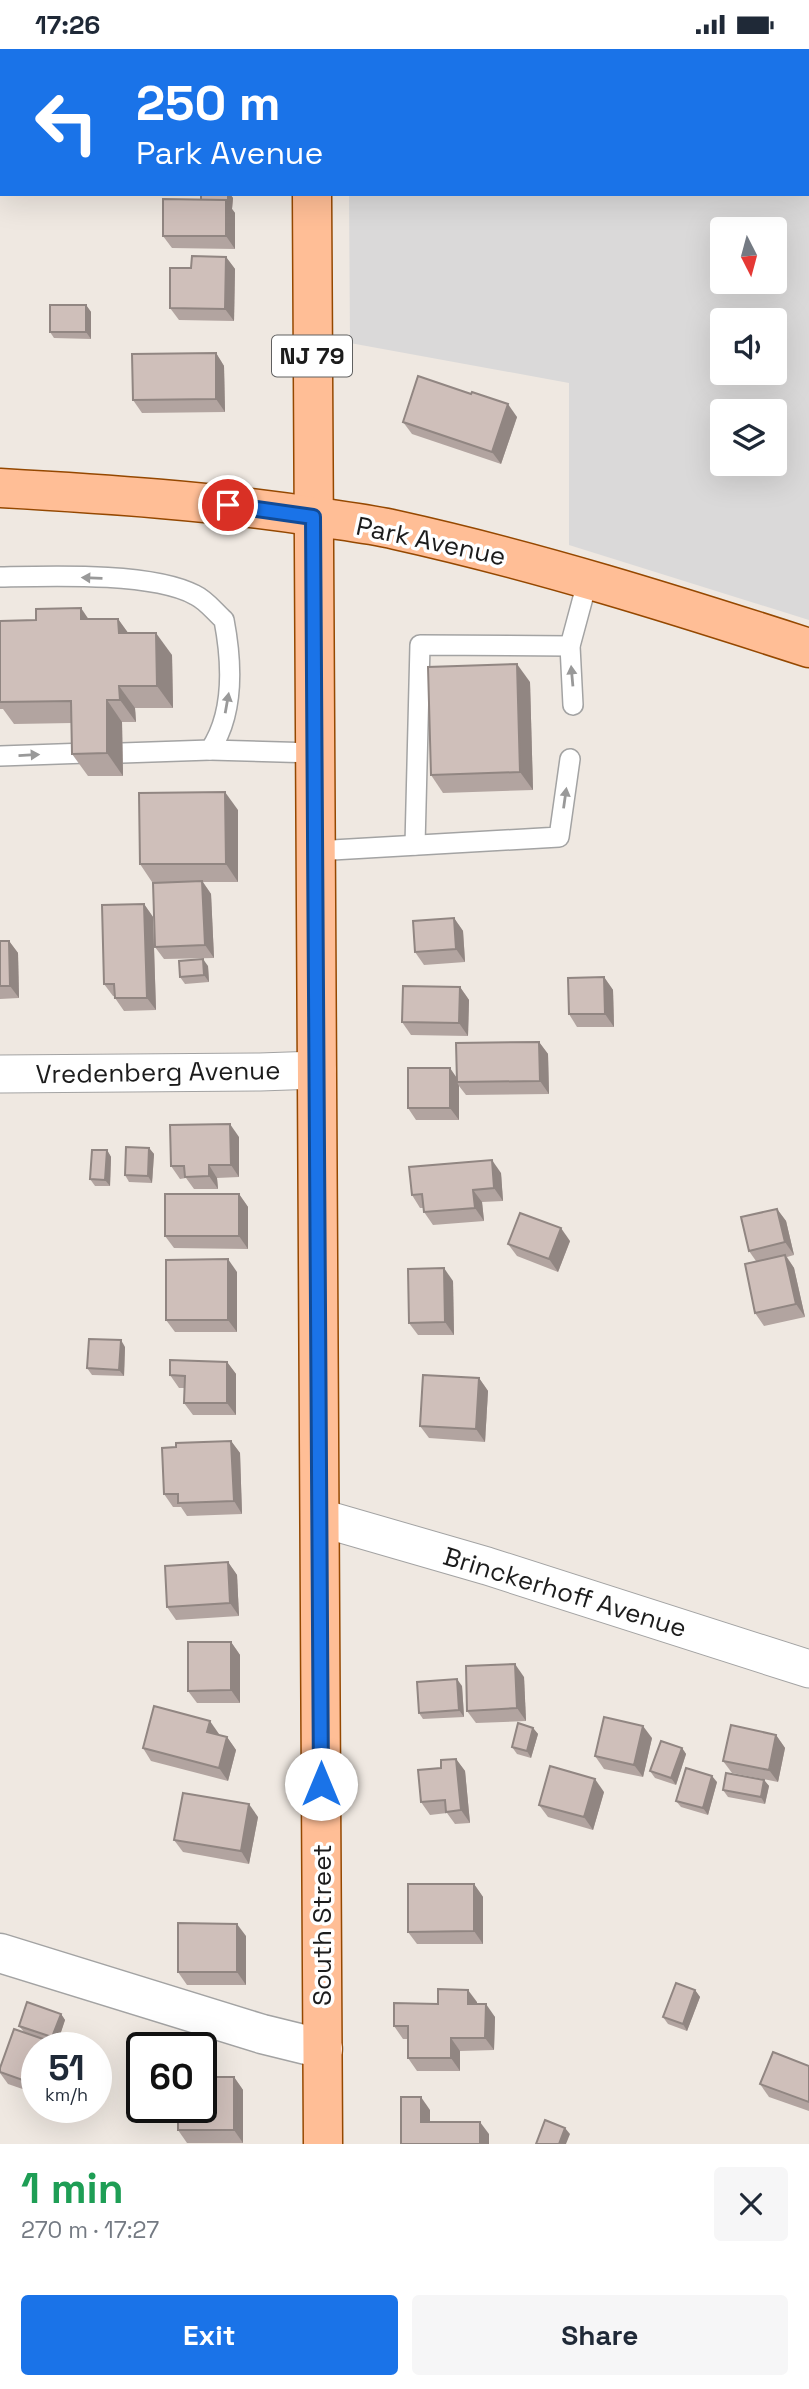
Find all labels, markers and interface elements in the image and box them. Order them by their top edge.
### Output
text: 17:26 [35,8,100,42]
text: 250 m [136,72,281,134]
icon: left [21,77,112,168]
text: Park Avenue [136,133,323,173]
north arrow [710,217,788,294]
map controls [710,217,787,476]
button: sound [710,308,787,385]
road number: NJ 79 [272,335,352,377]
button: layers [710,399,787,476]
pin [198,475,258,535]
icon: arrive [209,486,247,524]
street label: Park Avenue [353,509,509,573]
one-way arrow [81,573,103,584]
one-way arrow [567,665,578,687]
one-way arrow [221,691,232,713]
one-way arrow [18,749,40,760]
one-way arrow [560,787,571,809]
street label: Vredenberg Avenue [35,1053,281,1091]
street label: Brinckerhoff Avenue [439,1539,691,1645]
position arrow [284,1747,358,1821]
street label: South Street [305,1844,339,2006]
speed limit sign: 60 [126,2032,217,2123]
text: 51 [48,2046,85,2090]
text: km/h [45,2083,88,2106]
text: 1 min [21,2162,124,2215]
button: close [714,2167,788,2241]
text: 270 m · 17:27 [21,2215,159,2245]
button: Exit [21,2295,398,2375]
button: Share [412,2295,788,2375]

